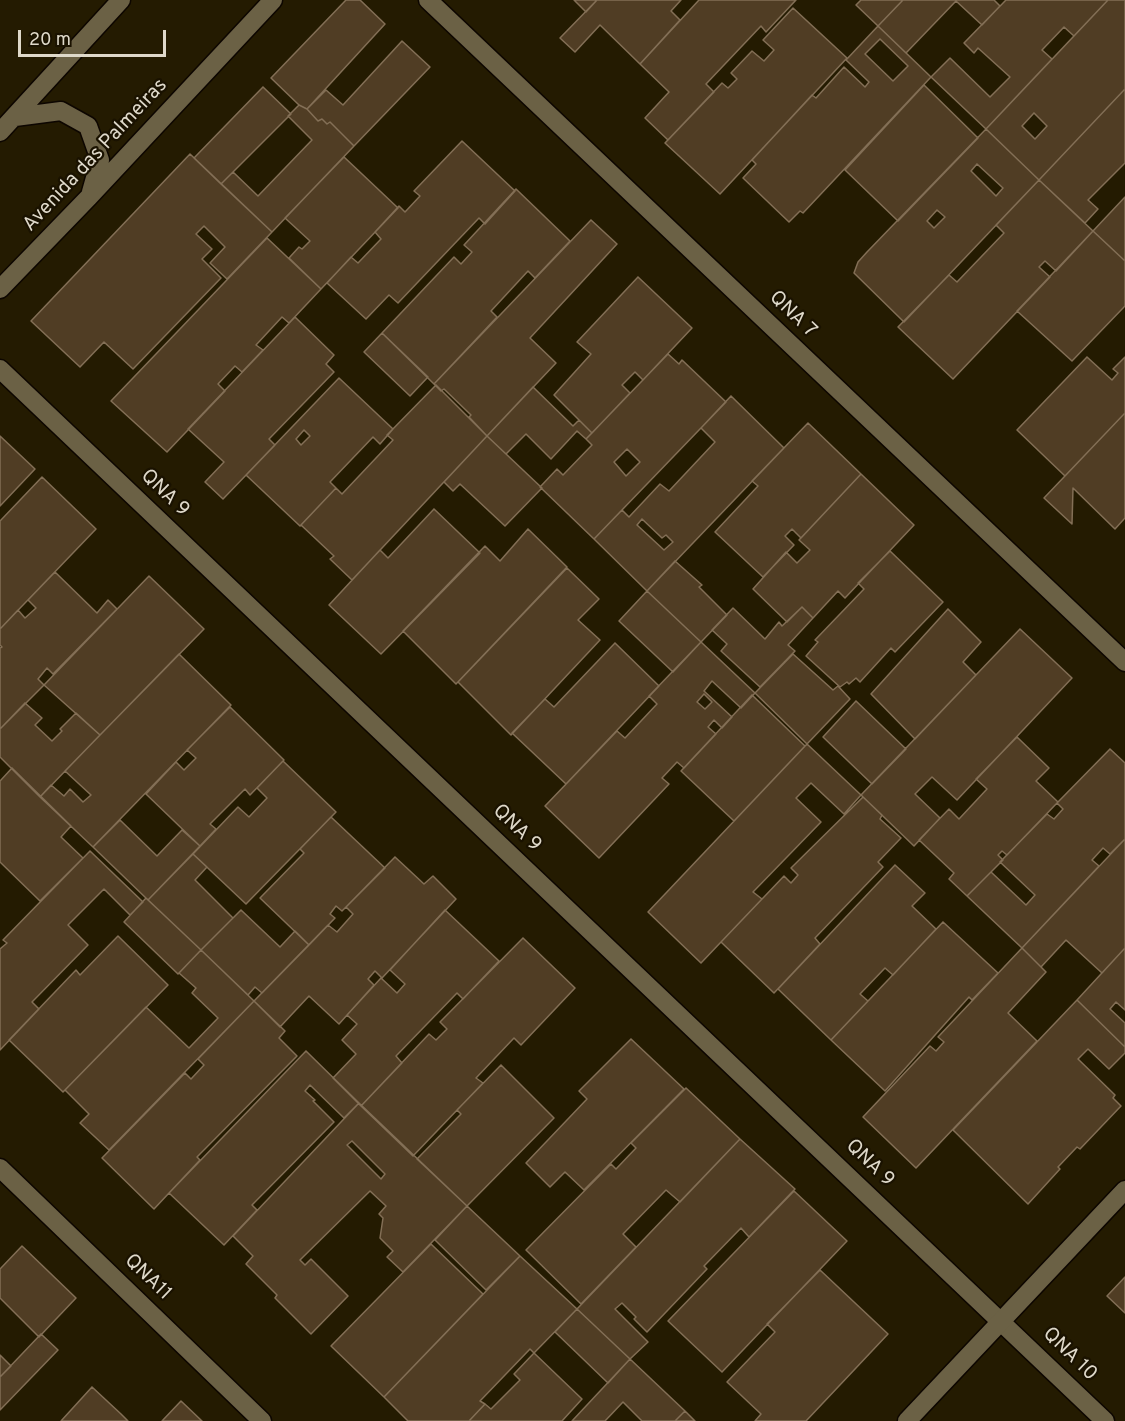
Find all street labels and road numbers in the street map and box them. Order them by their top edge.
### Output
street label: Avenida das Palmeiras [19,74,173,238]
street label: QNA 7 [763,287,821,343]
street label: QNA 9 [135,465,193,523]
street label: QNA 9 [487,800,545,858]
street label: QNA 9 [840,1135,898,1193]
street label: QNA11 [118,1250,176,1306]
street label: QNA 10 [1037,1323,1101,1387]

